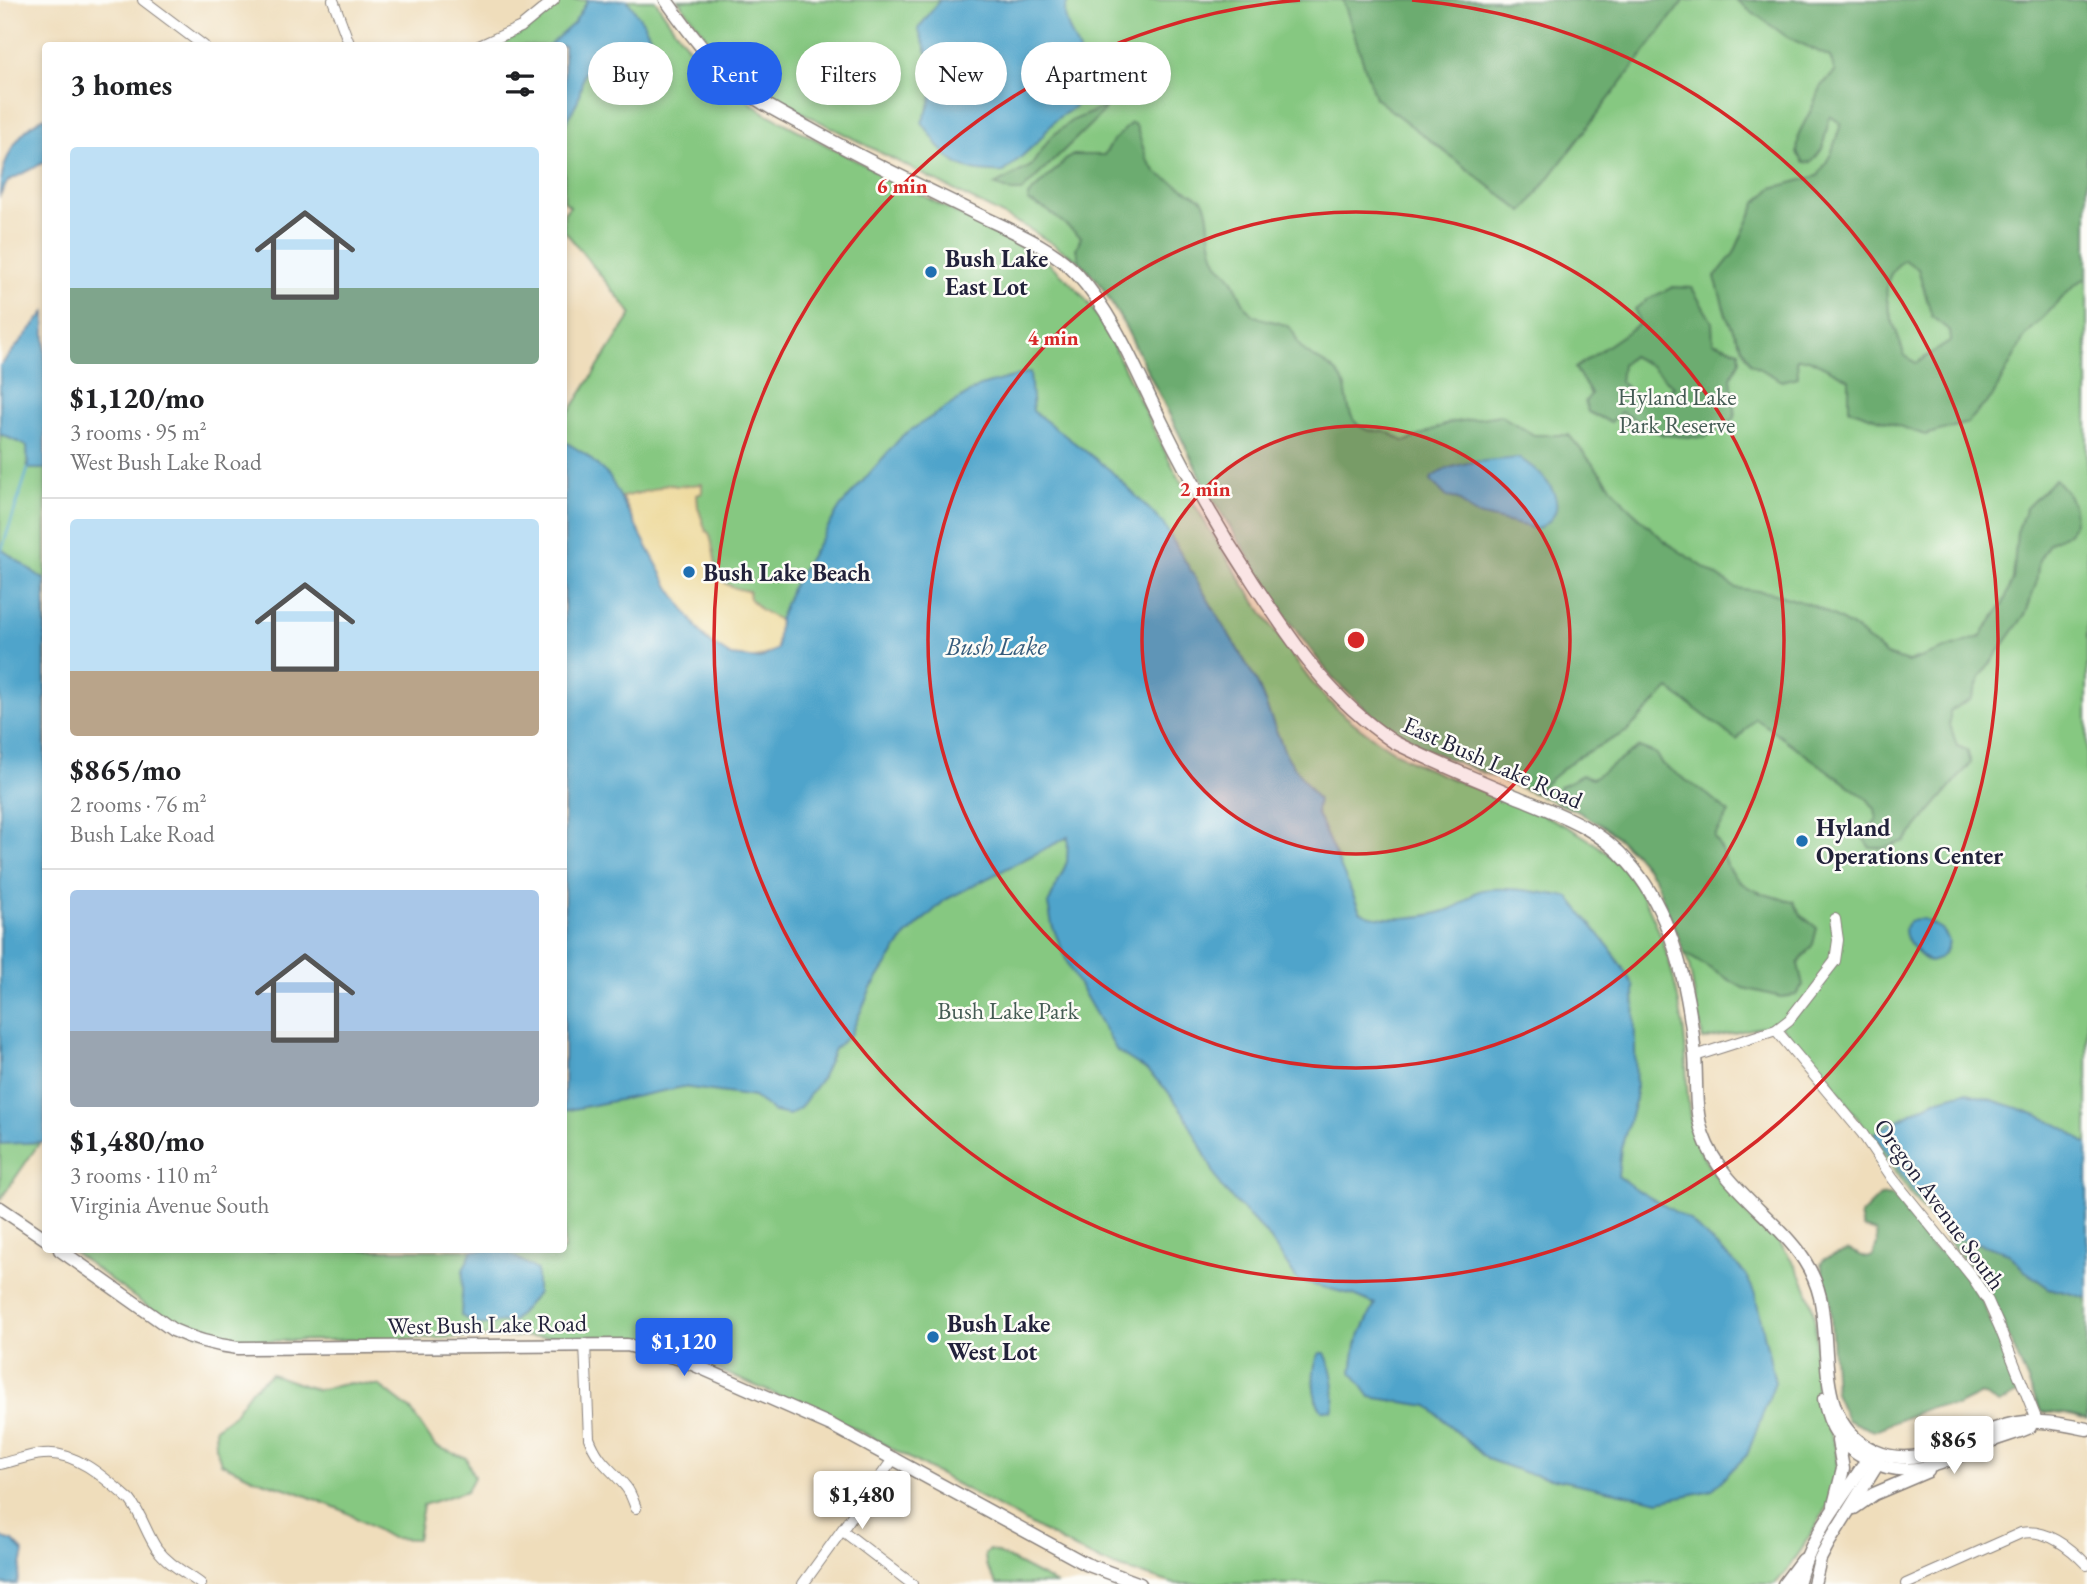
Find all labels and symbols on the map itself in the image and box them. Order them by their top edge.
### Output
text: 6 min [876,172,928,199]
place label: Bush Lake East Lot [945,243,1048,302]
marker: Bush Lake East Lot [923,264,939,280]
text: 4 min [1027,324,1079,351]
park label: Hyland Lake Park Reserve [1617,381,1737,440]
text: 2 min [1179,475,1231,502]
place label: Bush Lake Beach [703,557,871,588]
marker: Bush Lake Beach [681,564,697,580]
centre of rings [1344,628,1368,652]
water label: Bush Lake [945,629,1048,663]
street label: East Bush Lake Road [1398,708,1588,816]
place label: Hyland Operations Center [1816,812,2003,871]
marker: Hyland Operations Center [1794,833,1810,849]
park label: Bush Lake Park [937,995,1080,1026]
street label: Oregon Avenue South [1867,1112,2013,1296]
street label: West Bush Lake Road [387,1307,588,1341]
place label: Bush Lake West Lot [947,1308,1050,1367]
pin: $1,120 [627,1318,741,1378]
marker: Bush Lake West Lot [925,1329,941,1345]
pin: $865 [1913,1416,1995,1476]
pin: $1,480 [805,1472,919,1531]

